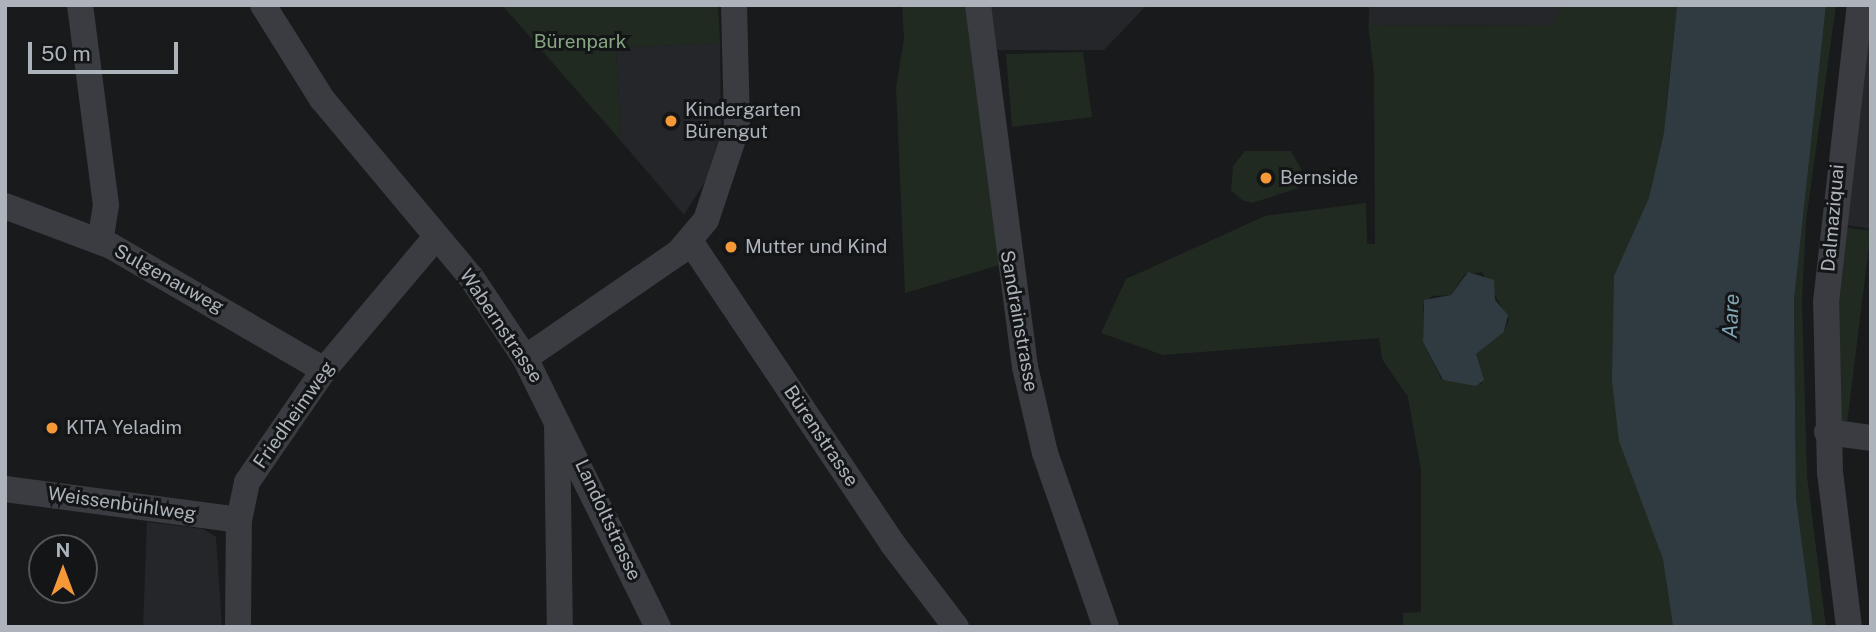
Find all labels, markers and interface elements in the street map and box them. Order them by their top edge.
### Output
scale bar [32,28,182,72]
park label: Bürenpark [534,31,626,53]
text: 50 m [41,41,91,66]
place label: Kindergarten Bürengut [685,99,801,143]
marker: Kindergarten Bürengut [663,113,679,129]
street label: Dalmaziquai [1817,163,1849,273]
place label: Bernside [1280,167,1358,189]
marker: Bernside [1258,170,1274,186]
place label: Mutter und Kind [745,236,887,258]
marker: Mutter und Kind [723,239,739,255]
street label: Sulgenauweg [110,240,228,318]
street label: Sandrainstrasse [995,249,1043,393]
street label: Wabernstrasse [455,265,547,387]
water label: Aare [1717,293,1745,339]
street label: Friedheimweg [249,357,339,473]
street label: Bürenstrasse [779,381,863,491]
place label: KITA Yeladim [66,417,182,439]
marker: KITA Yeladim [44,420,60,436]
street label: Landoltstrasse [570,456,646,584]
street label: Weissenbühlweg [46,482,198,526]
north arrow [28,534,98,604]
text: N [56,539,70,561]

